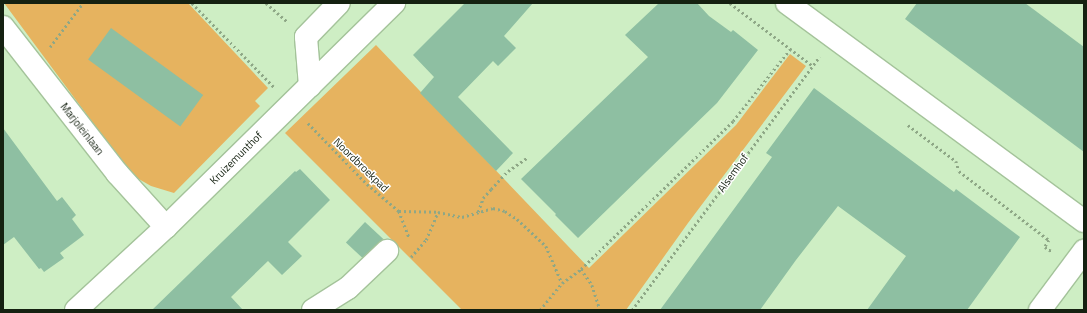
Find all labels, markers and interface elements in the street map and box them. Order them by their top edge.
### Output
street label: Marjoleinlaan [58,100,106,158]
street label: Kruizemunthof [207,129,265,187]
street label: Noordbroekpad [331,135,391,195]
street label: Alsemhof [715,151,751,195]

